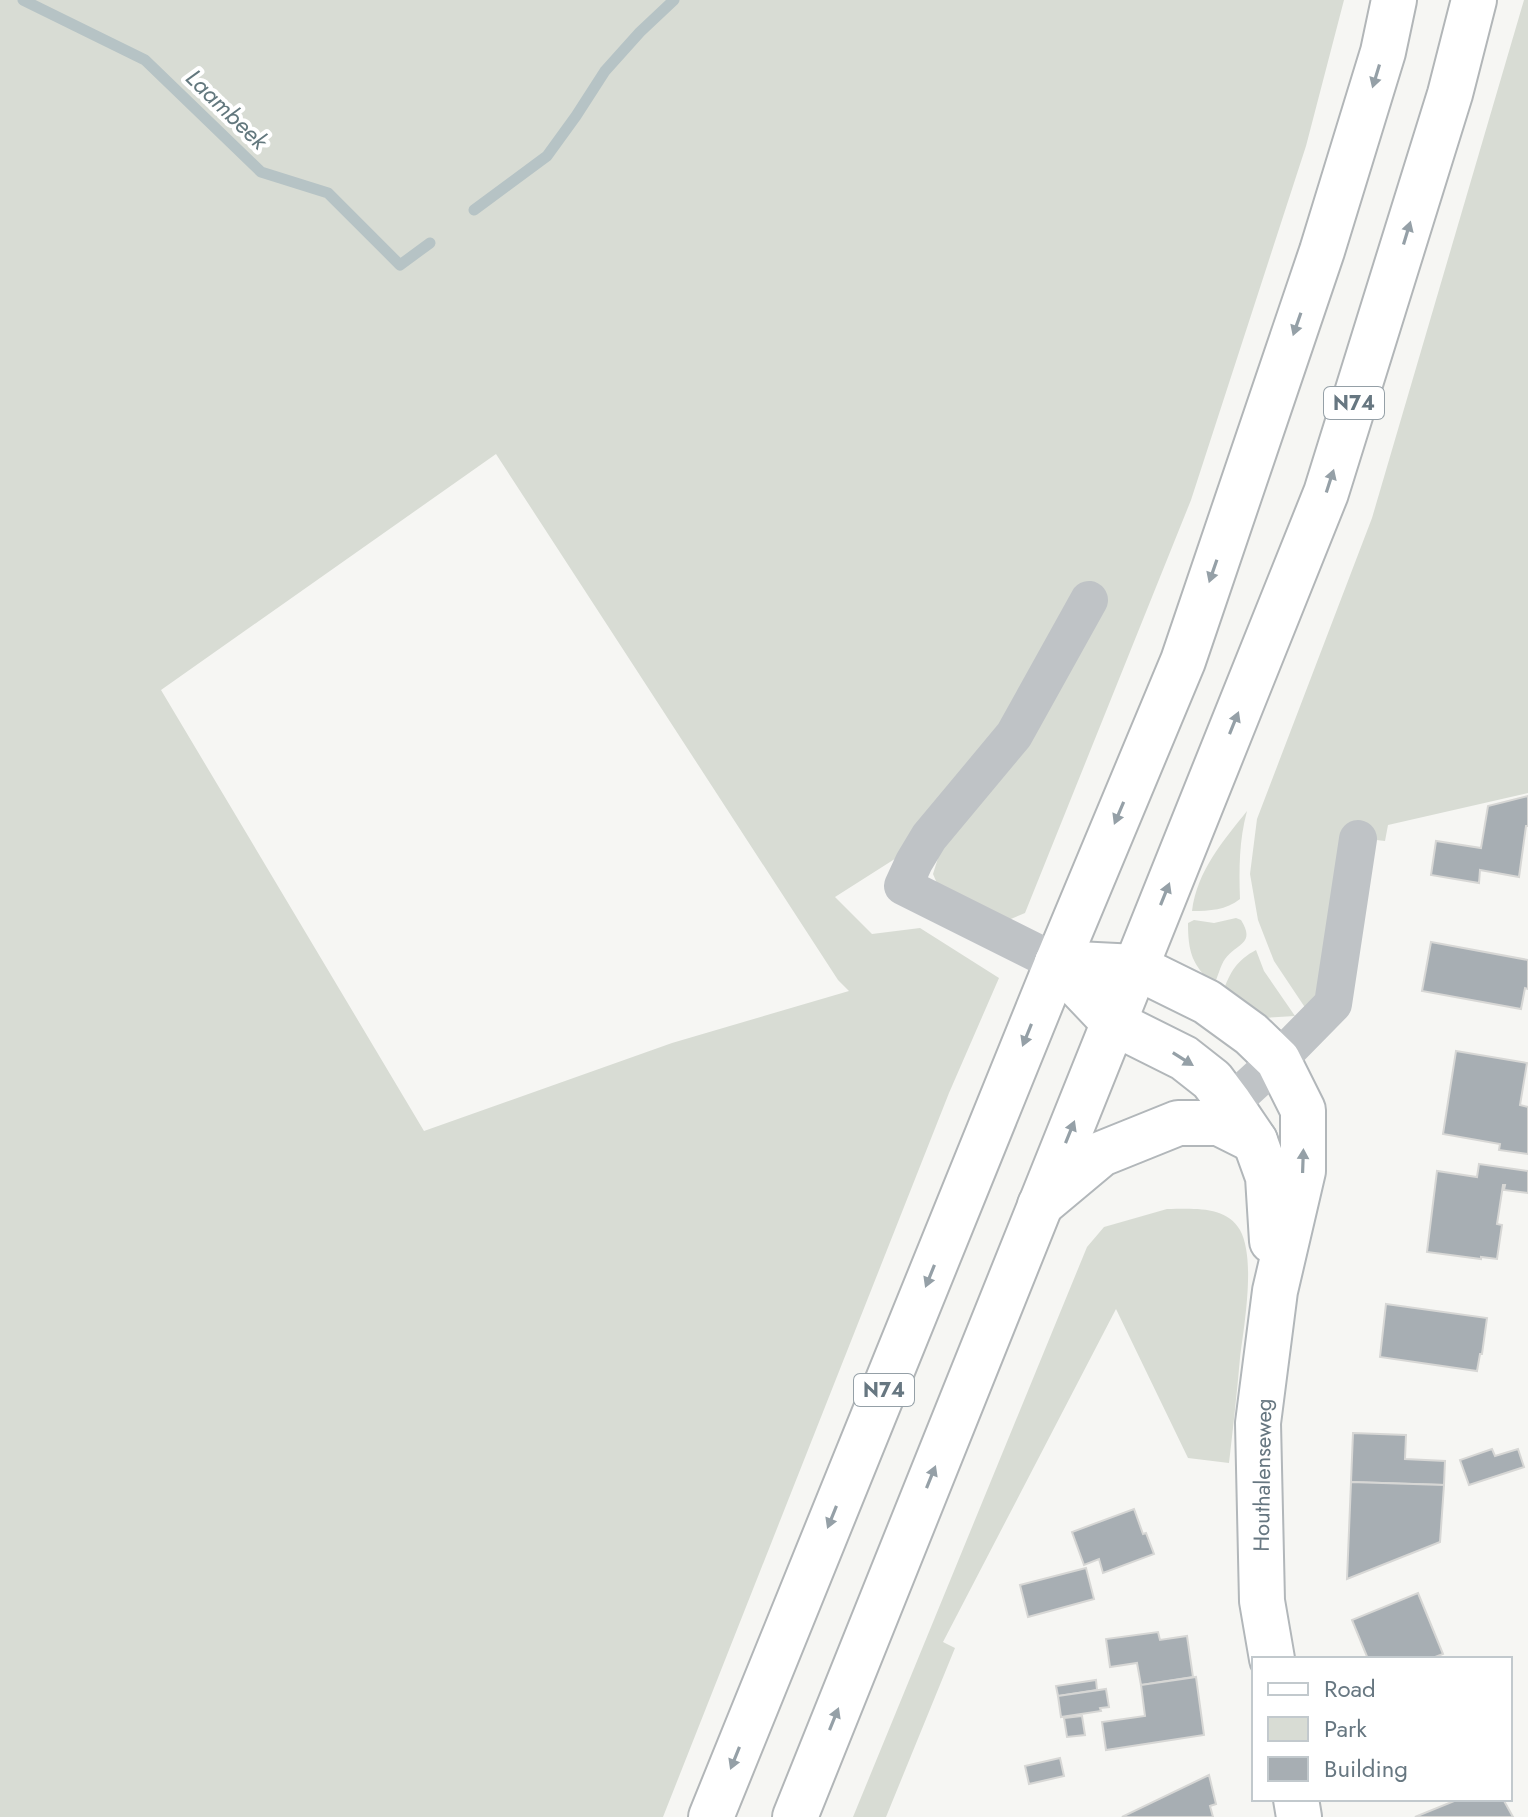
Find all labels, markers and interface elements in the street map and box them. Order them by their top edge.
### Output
water label: Laambeek [178,61,277,158]
one-way arrow [1369,64,1381,88]
one-way arrow [1401,221,1414,245]
one-way arrow [1291,313,1303,337]
road number: N74 [1324,387,1384,419]
one-way arrow [1324,469,1337,493]
one-way arrow [1207,559,1219,583]
one-way arrow [1228,711,1241,735]
one-way arrow [1112,801,1125,825]
one-way arrow [1159,882,1172,906]
one-way arrow [1021,1023,1034,1047]
one-way arrow [1173,1052,1194,1067]
one-way arrow [1064,1120,1077,1144]
one-way arrow [1296,1148,1309,1173]
one-way arrow [923,1264,936,1288]
road number: N74 [854,1374,914,1406]
street label: Houthalenseweg [1245,1398,1279,1552]
one-way arrow [925,1465,938,1489]
one-way arrow [826,1505,839,1529]
legend [1252,1657,1512,1801]
text: Road [1324,1671,1376,1706]
one-way arrow [828,1707,841,1731]
text: Park [1324,1711,1367,1746]
one-way arrow [728,1746,741,1770]
text: Building [1324,1751,1408,1786]

